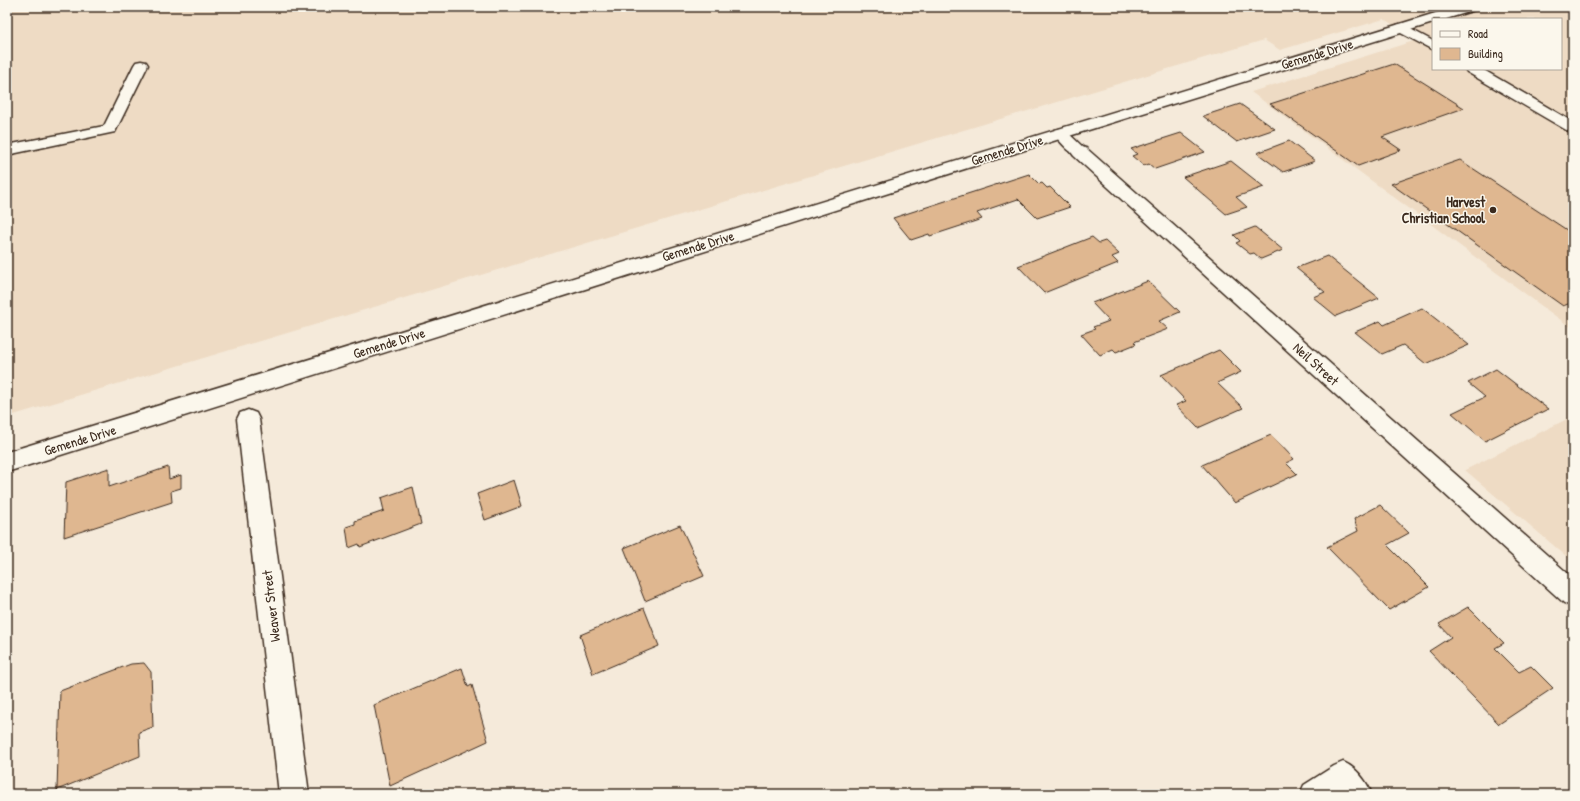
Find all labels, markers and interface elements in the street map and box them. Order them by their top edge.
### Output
legend [1432,18,1562,70]
text: Road [1468,25,1488,42]
street label: Gemende Drive [1279,33,1356,73]
text: Building [1468,45,1503,62]
street label: Gemende Drive [969,129,1046,169]
place label: Harvest Christian School [1402,192,1486,227]
marker: Harvest Christian School [1488,205,1498,215]
street label: Gemende Drive [660,225,737,265]
street label: Gemende Drive [351,322,428,362]
street label: Neil Street [1289,338,1344,389]
street label: Gemende Drive [42,419,119,459]
street label: Weaver Street [257,569,284,643]

